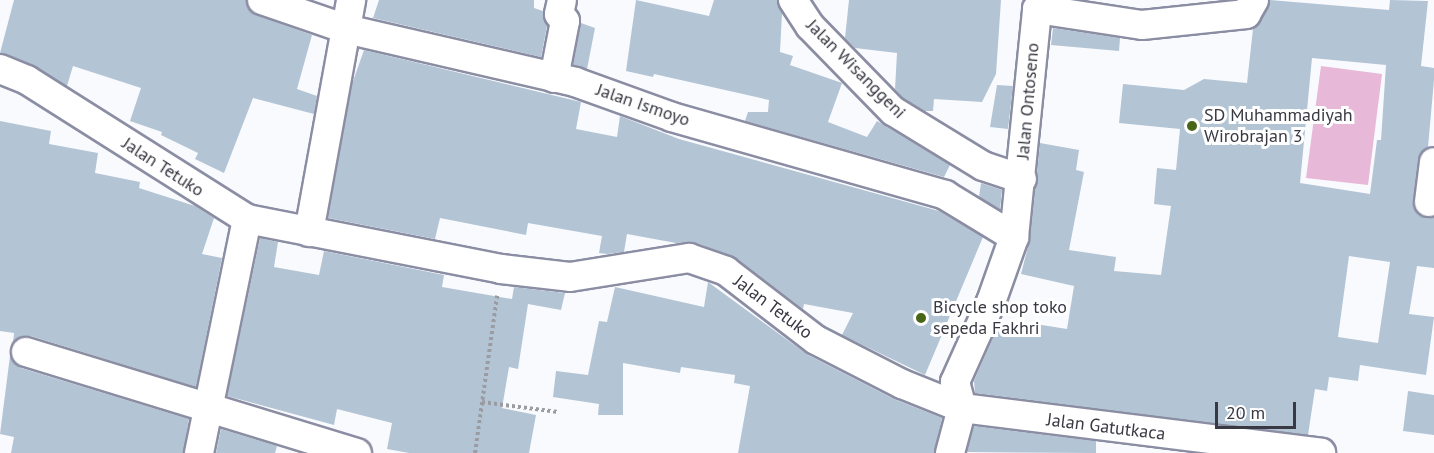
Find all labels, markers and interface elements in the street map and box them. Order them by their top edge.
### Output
street label: Jalan Wisanggeni [802,15,910,123]
street label: Jalan Ontoseno [1012,42,1044,160]
street label: Jalan Ismoyo [593,79,693,131]
place label: SD Muhammadiyah Wirobrajan 3 [1204,105,1353,148]
marker: SD Muhammadiyah Wirobrajan 3 [1185,119,1199,133]
street label: Jalan Tetuko [118,132,208,202]
street label: Jalan Tetuko [729,270,817,344]
place label: Bicycle shop toko sepeda Fakhri [933,297,1067,340]
marker: Bicycle shop toko sepeda Fakhri [914,311,928,325]
scale bar [1218,390,1299,428]
text: 20 m [1226,401,1265,424]
street label: Jalan Gatutkaca [1045,409,1167,445]

